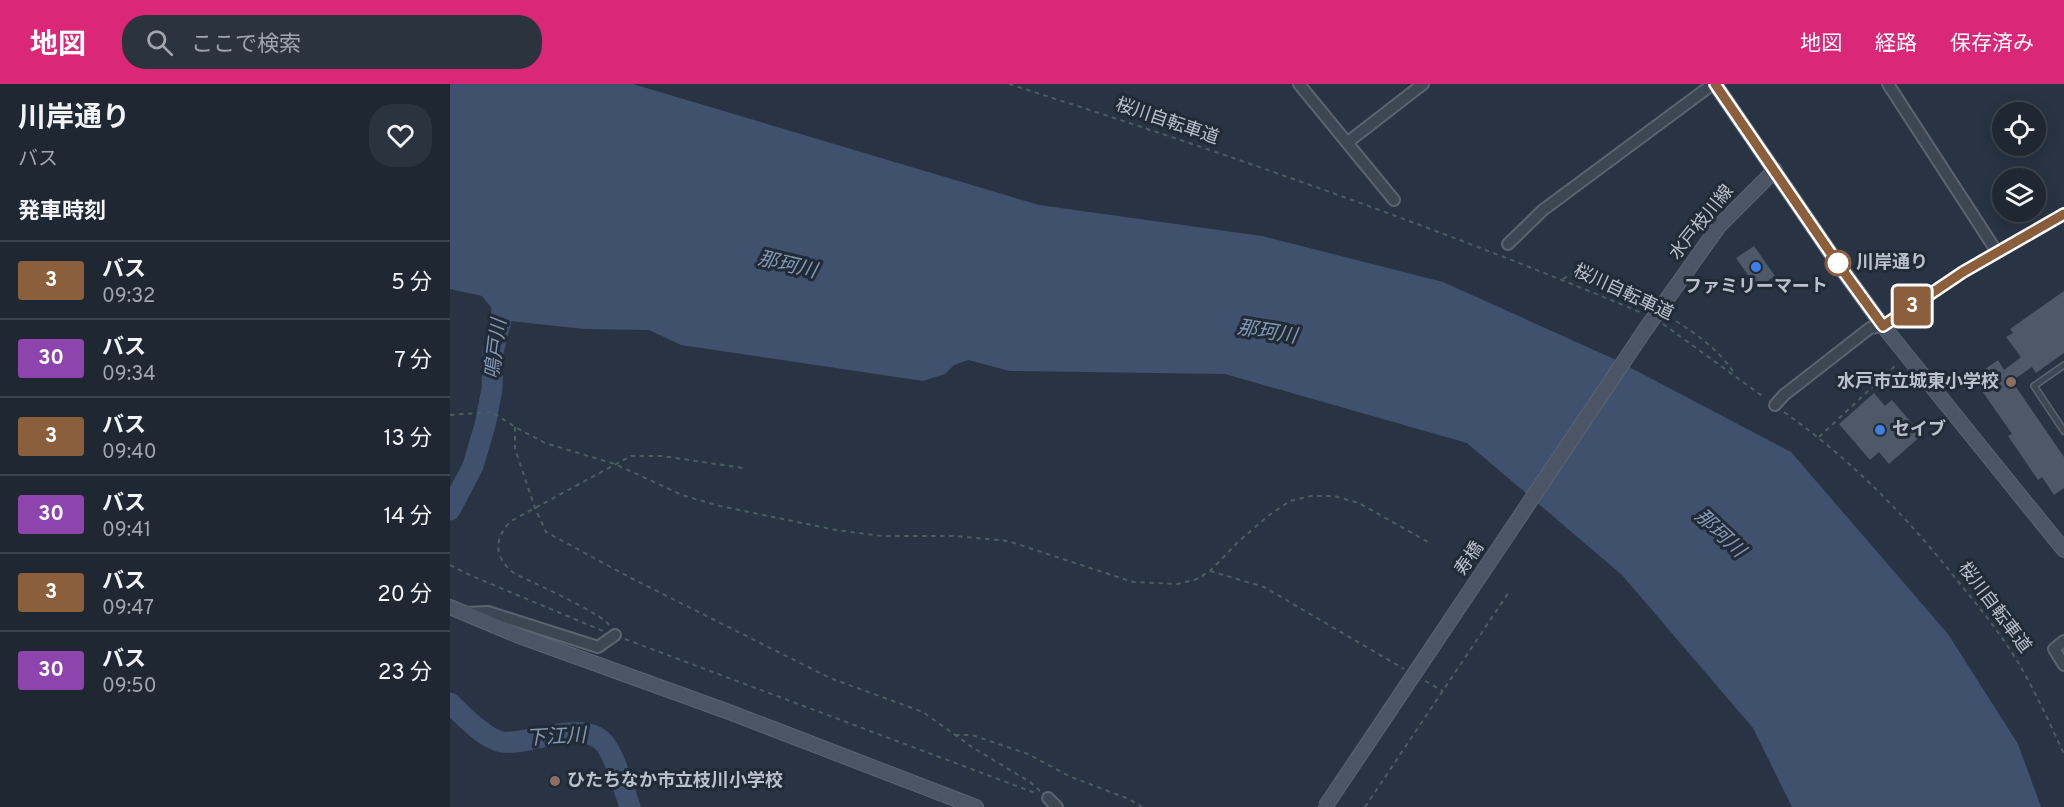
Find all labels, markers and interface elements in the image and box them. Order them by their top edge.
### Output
search box [122,15,542,69]
icon: search [143,26,176,59]
text: 地図 [30,28,86,64]
text: 地図 [1800,31,1842,58]
text: 経路 [1875,31,1917,58]
text: 保存済み [1950,31,2034,58]
text: ここで検索 [191,32,301,59]
street label: 桜川自転車道 [1112,94,1222,150]
text: 川岸通り [18,101,130,137]
map controls [1992,102,2046,222]
button: locate [1992,102,2046,156]
button: heart [369,104,432,167]
text: バス [18,147,58,173]
button: layers [1992,168,2046,222]
street label: 水戸枝川線 [1665,181,1739,265]
text: 発車時刻 [18,199,106,226]
water label: 那珂川 [755,247,821,286]
marker: 川岸通り [1825,250,1851,276]
place label: 川岸通り [1856,252,1928,275]
text: バス [102,257,146,284]
street label: 桜川自転車道 [1569,260,1677,326]
marker: ファミリーマート [1749,260,1763,274]
text: 3 [45,267,57,294]
text: 5 分 [391,270,432,297]
place label: ファミリーマート [1684,276,1828,299]
text: 09:32 [102,284,155,310]
line badge: 3 [1892,286,1932,326]
text: 3 [1906,293,1918,320]
water label: 那珂川 [1235,315,1301,351]
water label: 鳴戸川 [480,316,514,380]
text: バス [102,335,146,362]
text: 30 [38,345,64,372]
text: 7 分 [394,348,432,375]
text: 09:34 [102,362,156,388]
place label: 水戸市立城東小学校 [1837,371,1999,394]
marker: 水戸市立城東小学校 [2004,375,2018,389]
text: バス [102,413,146,440]
place label: セイブ [1892,419,1946,442]
text: 3 [45,423,57,450]
marker: セイブ [1873,423,1887,437]
text: 13 分 [383,426,432,453]
text: 09:40 [102,440,157,466]
text: バス [102,491,146,518]
text: 30 [38,501,64,528]
text: 14 分 [383,504,432,531]
water label: 那珂川 [1688,504,1751,565]
text: 09:41 [102,518,151,544]
street label: 寿橋 [1450,538,1490,580]
street label: 桜川自転車道 [1952,558,2036,658]
text: バス [102,569,146,596]
text: 3 [45,579,57,606]
text: 20 分 [377,582,432,609]
text: 09:47 [102,596,154,622]
text: バス [102,647,146,674]
text: 30 [38,657,64,684]
text: 23 分 [378,660,432,687]
text: 09:50 [102,674,157,700]
water label: 下江川 [525,723,589,753]
place label: ひたちなか市立枝川小学校 [567,770,783,793]
marker: ひたちなか市立枝川小学校 [548,774,562,788]

